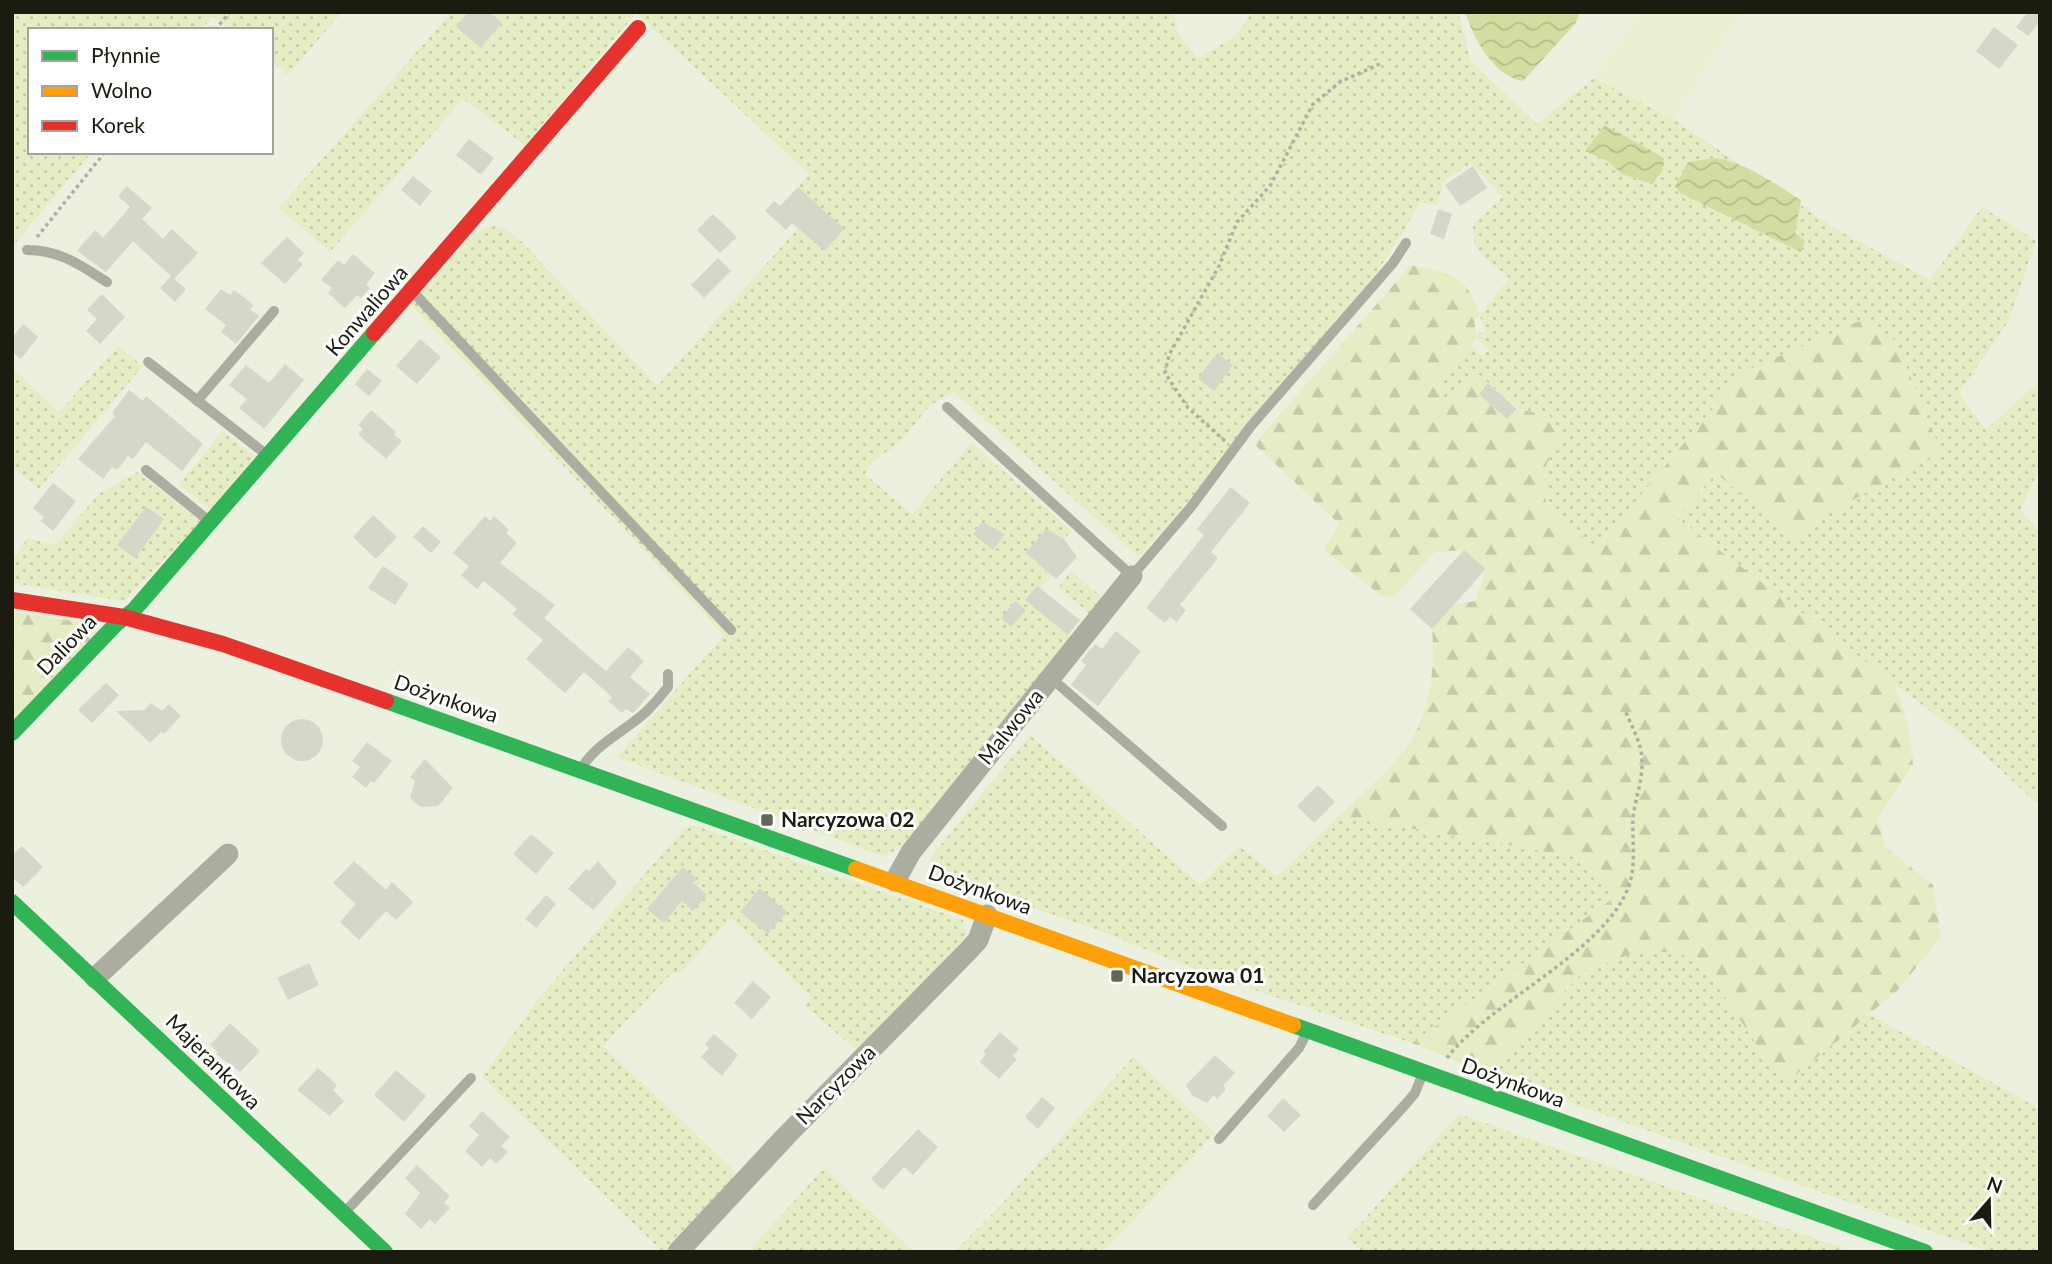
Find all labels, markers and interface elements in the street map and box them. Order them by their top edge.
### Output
legend [28,28,273,154]
text: Płynnie [91,42,160,67]
text: Wolno [91,77,152,102]
text: Korek [91,112,145,137]
street label: Konwaliowa [320,260,412,360]
street label: Daliowa [31,608,101,680]
street label: Dożynkowa [391,668,502,727]
street label: Malwowa [972,683,1048,769]
place label: Narcyzowa 02 [781,806,914,831]
marker: Narcyzowa 02 [759,812,775,828]
street label: Dożynkowa [925,858,1036,919]
place label: Narcyzowa 01 [1131,962,1264,987]
marker: Narcyzowa 01 [1109,968,1125,984]
street label: Majerankowa [161,1008,267,1114]
street label: Narcyzowa [790,1039,880,1129]
street label: Dożynkowa [1458,1051,1569,1112]
north arrow [1954,1166,2024,1236]
text: N [1984,1171,2006,1198]

